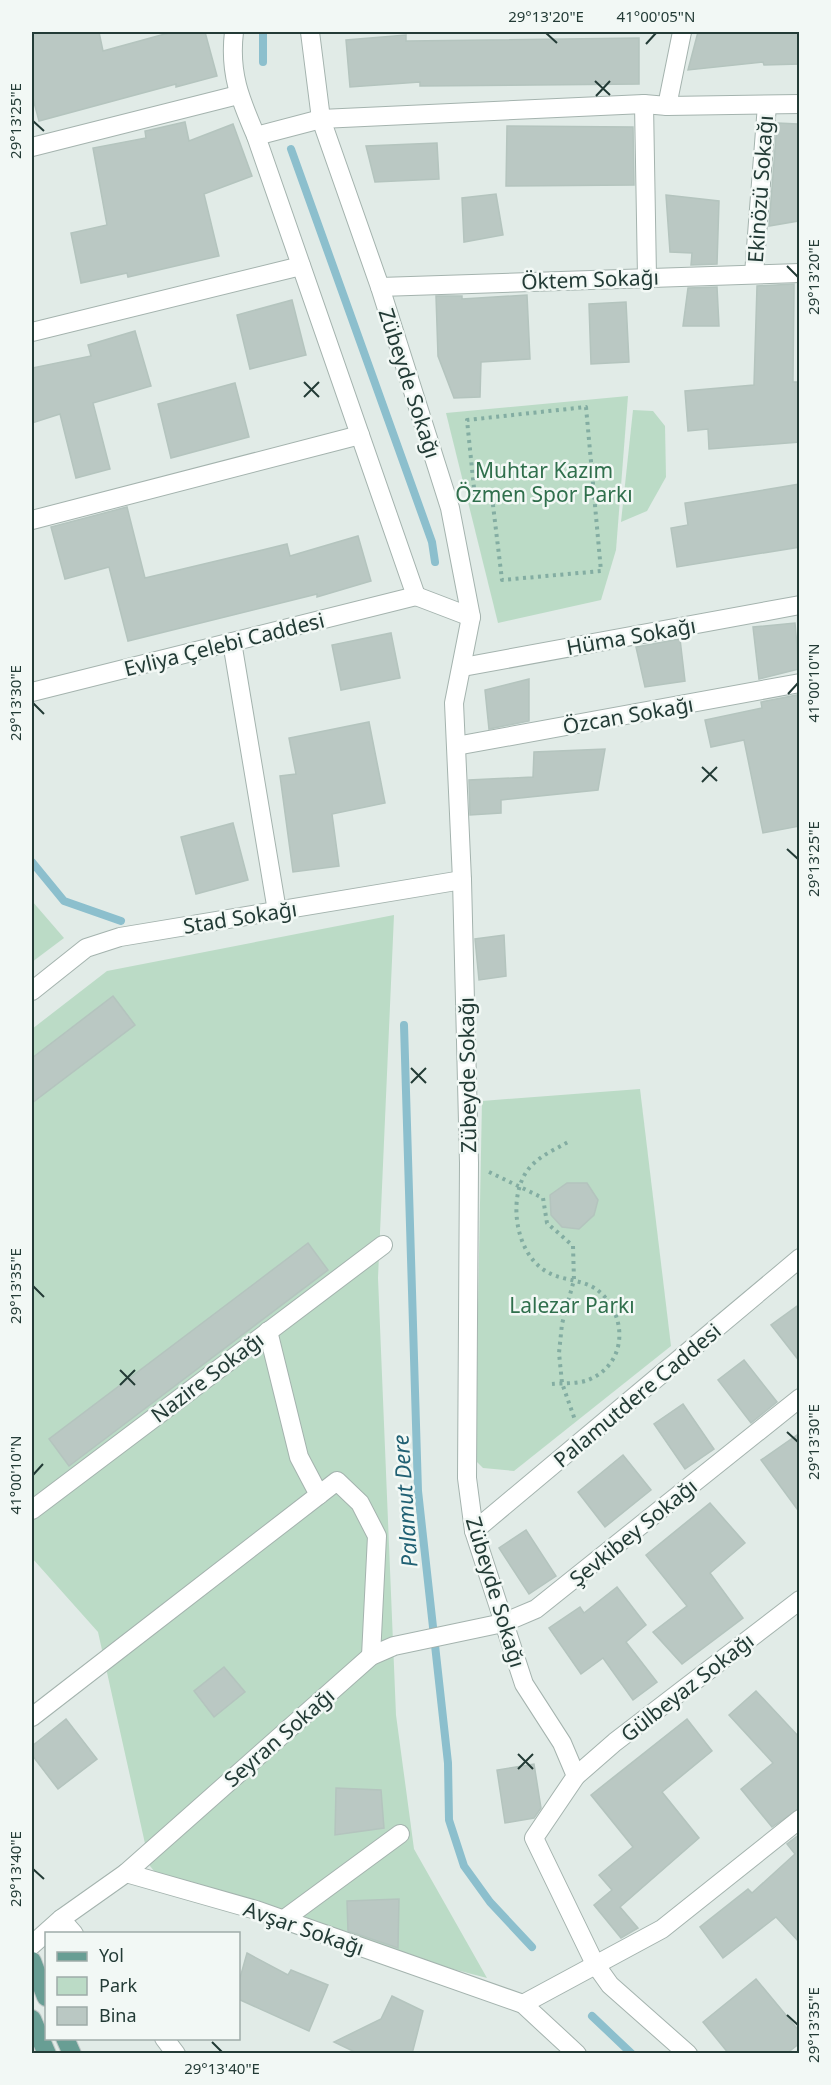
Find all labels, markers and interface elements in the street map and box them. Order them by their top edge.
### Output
text: 29°13'20"E [508,6,584,26]
text: 41°00'05"N [617,6,695,26]
text: 29°13'25"E [5,83,25,159]
street label: Ekinözü Sokağı [741,114,779,264]
text: 29°13'20"E [803,239,823,315]
street label: Öktem Sokağı [521,263,659,295]
street label: Zübeyde Sokağı [373,305,447,461]
park label: Muhtar Kazım Özmen Spor Parkı [455,456,633,508]
street label: Evliya Çelebi Caddesi [121,606,327,682]
street label: Hüma Sokağı [564,611,698,661]
text: 41°00'10"N [803,644,823,722]
text: 29°13'30"E [5,665,25,741]
street label: Özcan Sokağı [561,690,695,740]
text: 29°13'25"E [803,821,823,897]
street label: Stad Sokağı [181,894,299,940]
street label: Zübeyde Sokağı [452,997,482,1153]
text: 29°13'35"E [5,1248,25,1324]
park label: Lalezar Parkı [509,1291,635,1319]
street label: Palamutdere Caddesi [547,1317,727,1473]
street label: Nazire Sokağı [145,1325,269,1429]
text: 29°13'30"E [803,1404,823,1480]
water label: Palamut Dere [384,1434,424,1568]
text: 41°00'10"N [5,1436,25,1514]
street label: Şevkibey Sokağı [563,1472,703,1592]
street label: Zübeyde Sokağı [460,1513,532,1671]
street label: Gülbeyaz Sokağı [615,1626,759,1748]
street label: Seyran Sokağı [218,1681,340,1793]
text: 29°13'40"E [5,1831,25,1907]
street label: Avşar Sokağı [240,1894,368,1962]
legend [45,1932,240,2040]
text: Yol [99,1943,124,1967]
text: Park [99,1973,137,1997]
text: 29°13'35"E [803,1987,823,2063]
text: Bina [99,2003,137,2027]
text: 29°13'40"E [184,2058,260,2078]

